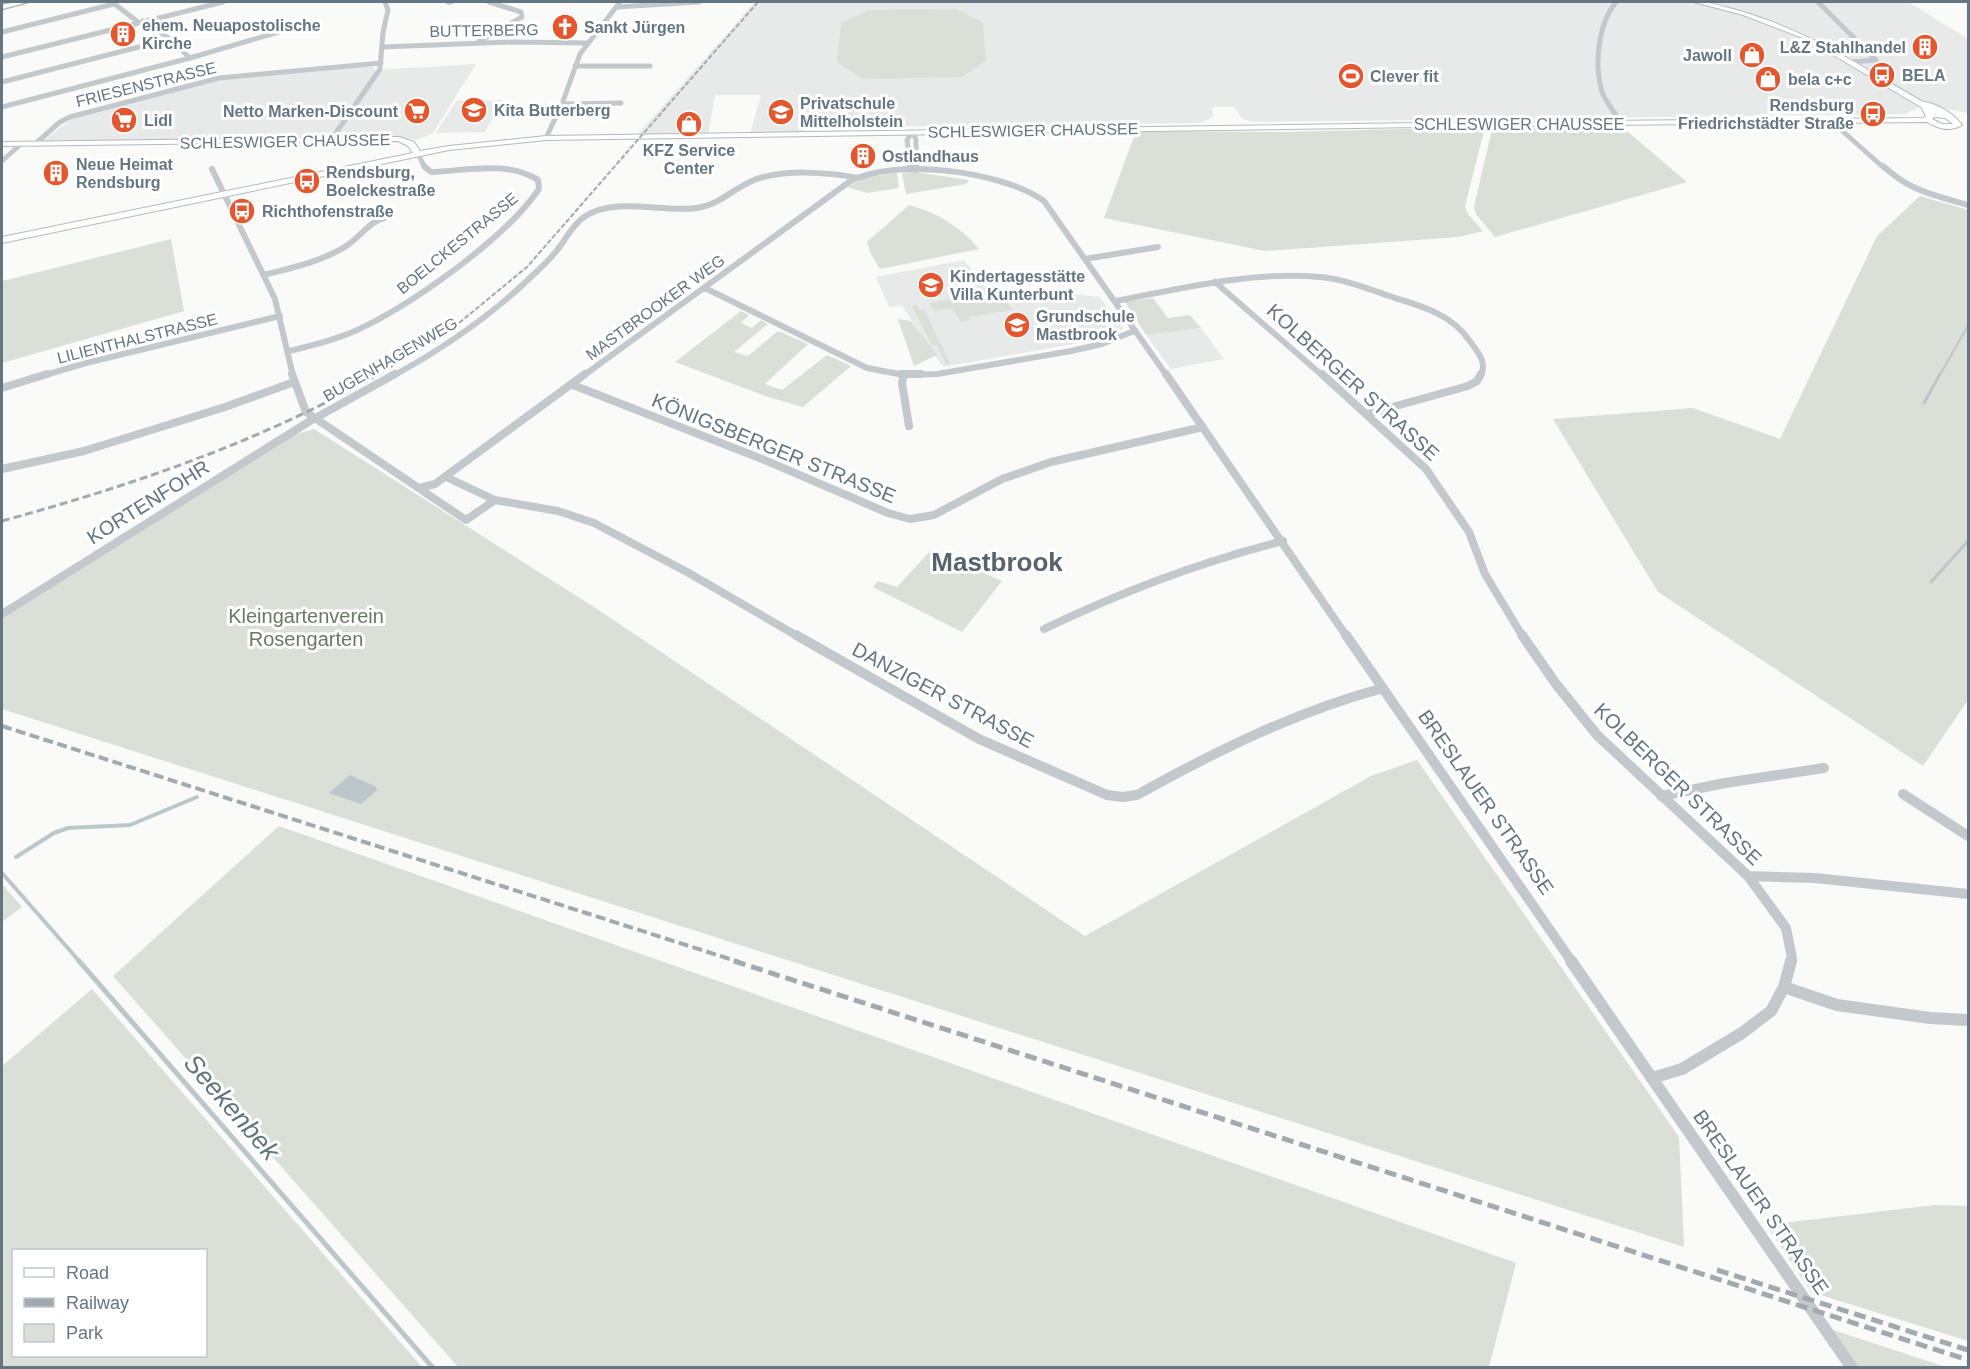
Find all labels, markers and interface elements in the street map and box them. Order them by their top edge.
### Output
church icon: Sankt Jürgen [550,12,580,42]
place label: ehem. Neuapostolische Kirche [142,17,321,52]
building icon: ehem. Neuapostolische Kirche [108,19,138,49]
place label: Sankt Jürgen [584,19,685,36]
street label: BUTTERBERG [429,21,539,40]
building icon: L&Z Stahlhandel [1910,32,1940,62]
place label: L&Z Stahlhandel [1780,39,1906,56]
shop icon: Jawoll [1737,40,1767,70]
place label: Jawoll [1683,47,1732,64]
street label: FRIESENSTRASSE [74,59,218,110]
bus stop icon: BELA [1867,60,1897,90]
sports icon: Clever fit [1336,61,1366,91]
shop icon: bela c+c [1753,64,1783,94]
place label: BELA [1902,67,1946,84]
place label: Clever fit [1370,68,1439,85]
place label: bela c+c [1788,71,1852,88]
school or university icon: Kita Butterberg [459,95,489,125]
place label: Privatschule Mittelholstein [800,95,903,130]
supermarket icon: Netto Marken-Discount [402,96,432,126]
school or university icon: Privatschule Mittelholstein [766,97,796,127]
place label: Rendsburg Friedrichstädter Straße [1678,97,1854,132]
bus stop icon: Rendsburg Friedrichstädter Straße [1858,99,1888,129]
place label: Kita Butterberg [494,102,610,119]
place label: Netto Marken-Discount [223,103,399,120]
supermarket icon: Lidl [109,105,139,135]
shop icon: KFZ Service Center [674,109,704,139]
place label: Lidl [144,112,172,129]
street label: SCHLESWIGER CHAUSSEE [1414,116,1624,133]
street label: SCHLESWIGER CHAUSSEE [928,120,1139,141]
street label: SCHLESWIGER CHAUSSEE [180,131,391,152]
building icon: Ostlandhaus [848,141,878,171]
place label: KFZ Service Center [643,142,735,177]
place label: Ostlandhaus [882,148,979,165]
place label: Neue Heimat Rendsburg [76,156,174,191]
building icon: Neue Heimat Rendsburg [41,158,71,188]
place label: Rendsburg, Boelckestraße [326,164,435,199]
bus stop icon: Rendsburg, Boelckestraße [292,166,322,196]
street label: BOELCKESTRASSE [394,189,521,297]
bus stop icon: Richthofenstraße [227,196,257,226]
place label: Richthofenstraße [262,203,394,220]
street label: MASTBROOKER WEG [583,251,728,363]
place label: Kindertagesstätte Villa Kunterbunt [950,268,1085,303]
school or university icon: Kindertagesstätte Villa Kunterbunt [916,270,946,300]
street label: KOLBERGER STRASSE [1263,299,1443,465]
place label: Grundschule Mastbrook [1036,308,1135,343]
street label: LILIENTHALSTRASSE [55,310,219,367]
school or university icon: Grundschule Mastbrook [1002,310,1032,340]
street label: BUGENHAGENWEG [320,314,460,405]
street label: KÖNIGSBERGER STRASSE [649,389,899,507]
street label: KORTENFOHR [83,456,213,548]
district label: Mastbrook [931,547,1063,577]
park label: Kleingartenverein Rosengarten [228,605,384,650]
street label: DANZIGER STRASSE [849,638,1037,752]
street label: KOLBERGER STRASSE [1590,698,1766,870]
street label: BRESLAUER STRASSE [1414,706,1558,898]
water label: Seekenbek [178,1048,287,1167]
street label: BRESLAUER STRASSE [1689,1106,1833,1298]
legend [12,1249,207,1357]
text: Road [66,1263,109,1283]
text: Railway [66,1293,129,1313]
text: Park [66,1323,104,1343]

